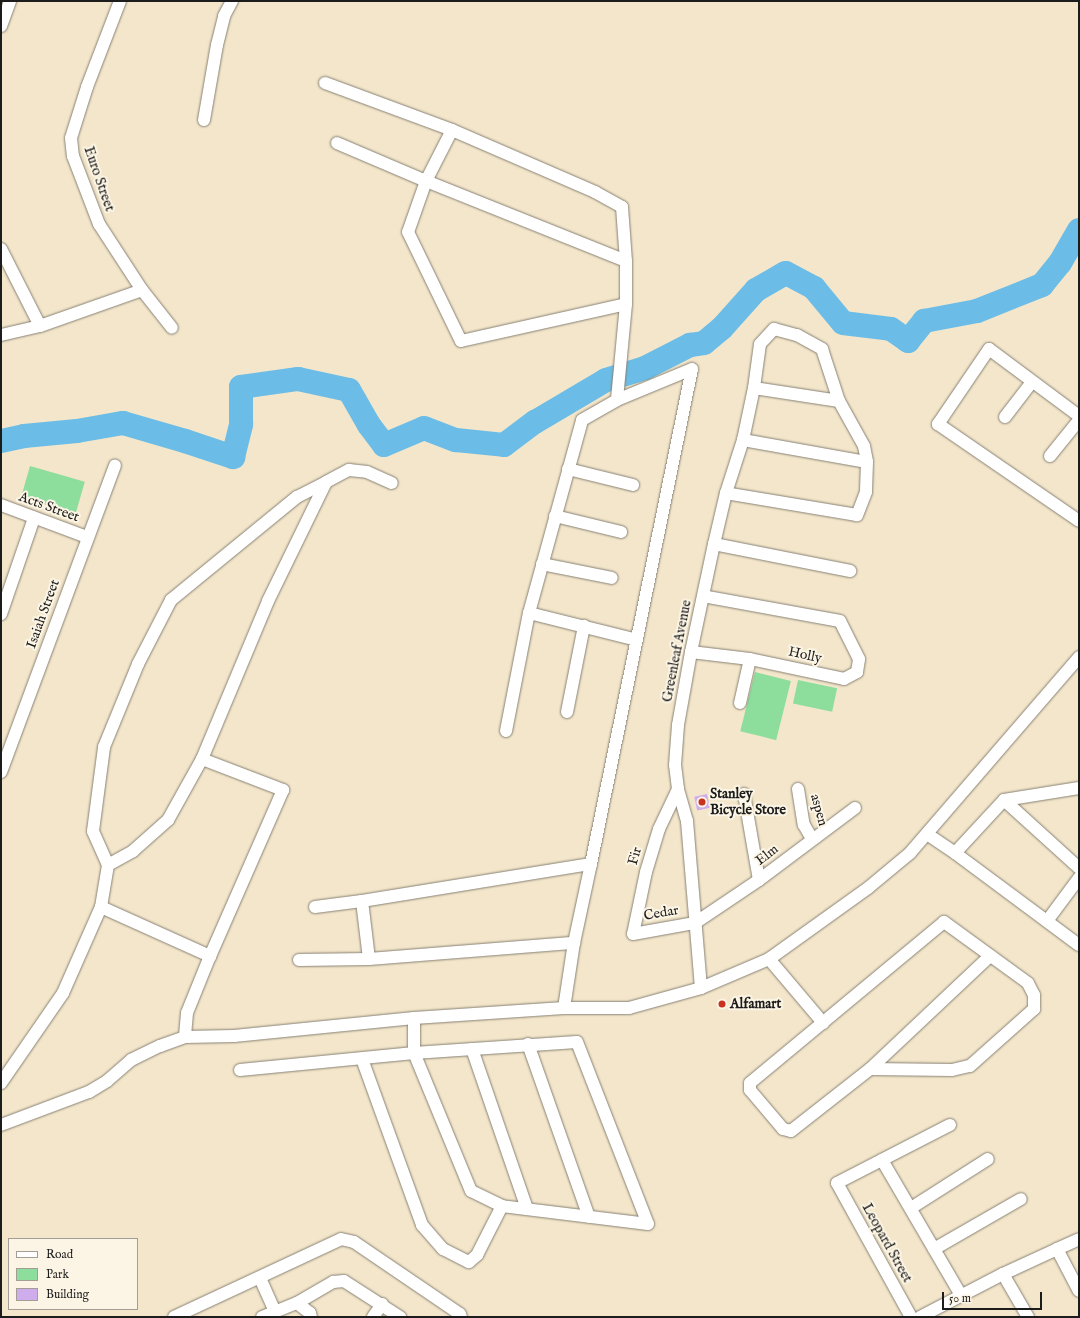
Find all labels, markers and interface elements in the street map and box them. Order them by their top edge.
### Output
street label: Euro Street [80,144,118,214]
street label: Acts Street [17,488,81,526]
street label: Isaiah Street [23,577,63,651]
street label: Greenleaf Avenue [659,598,695,704]
street label: Holly [787,643,823,667]
place label: Stanley Bicycle Store [710,786,786,818]
street label: aspen [806,792,832,828]
marker: Stanley Bicycle Store [697,797,707,807]
street label: Elm [752,841,782,869]
street label: Fir [624,845,646,867]
street label: Cedar [642,902,680,924]
place label: Alfamart [730,996,781,1012]
marker: Alfamart [717,999,727,1009]
street label: Leopard Street [858,1200,916,1286]
legend [8,1238,138,1310]
text: Road [46,1247,73,1262]
text: Park [46,1267,69,1282]
scale bar [944,1284,1044,1310]
text: Building [46,1287,89,1302]
text: 50 m [949,1291,971,1306]

